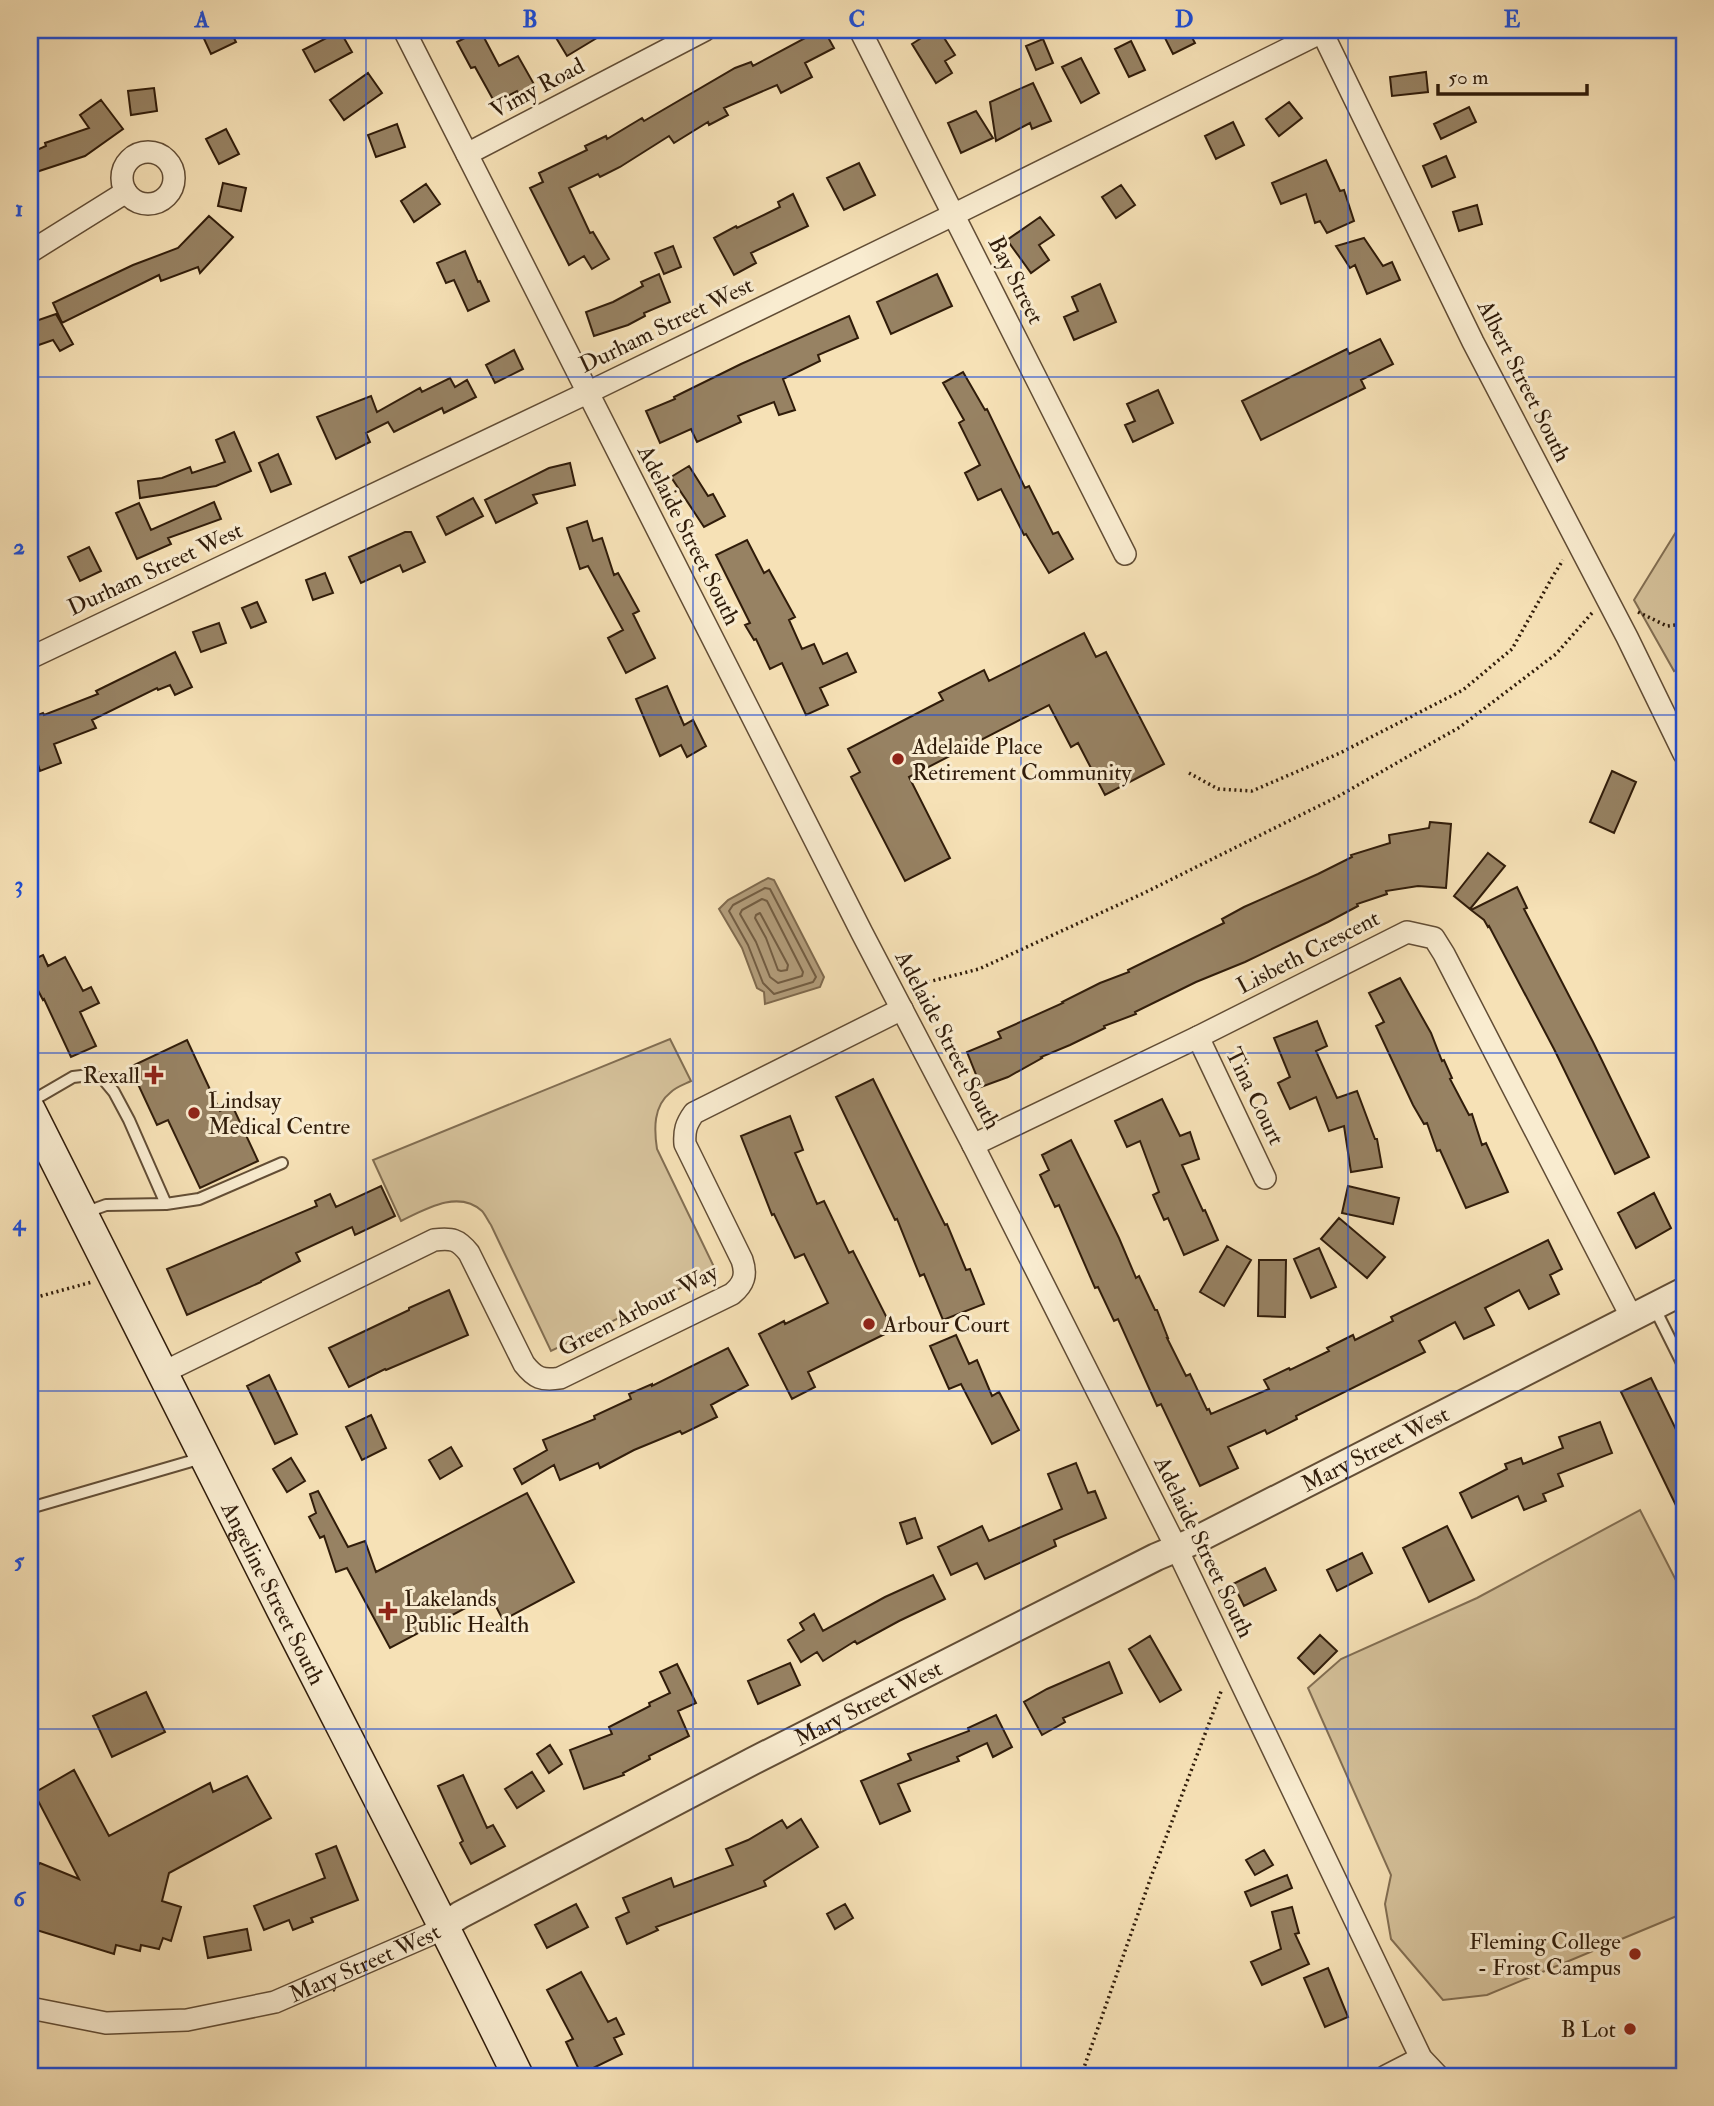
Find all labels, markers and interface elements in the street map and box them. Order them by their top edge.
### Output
text: A [194,5,210,34]
text: B [522,5,538,34]
text: C [849,5,865,34]
text: D [1175,5,1193,34]
text: E [1504,5,1521,34]
street label: Vimy Road [485,51,589,125]
scale bar [1438,52,1586,96]
text: 50 m [1448,64,1489,91]
text: 1 [15,194,23,223]
street label: Bay Street [982,231,1050,329]
street label: Durham Street West [574,270,758,380]
street label: Albert Street South [1470,294,1577,467]
street label: Adelaide Street South [631,439,747,630]
street label: Durham Street West [63,516,247,622]
text: 2 [13,532,25,561]
place label: Adelaide Place Retirement Community [911,732,1133,787]
marker: Adelaide Place Retirement Community [890,751,906,767]
text: 3 [15,870,23,899]
street label: Lisbeth Crescent [1232,904,1384,1000]
street label: Adelaide Street South [888,945,1007,1134]
street label: Tina Court [1219,1042,1291,1150]
place label: Rexall [83,1061,140,1090]
marker: Rexall [146,1067,162,1083]
place label: Lindsay Medical Centre [208,1086,350,1141]
marker: Lindsay Medical Centre [186,1105,202,1121]
text: 4 [12,1208,27,1237]
street label: Green Arbour Way [553,1257,723,1363]
place label: Arbour Court [882,1310,1010,1339]
marker: Arbour Court [861,1316,877,1332]
street label: Mary Street West [1296,1399,1454,1498]
street label: Adelaide Street South [1147,1451,1260,1642]
street label: Angeline Street South [214,1496,332,1689]
text: 5 [14,1546,25,1575]
place label: Lakelands Public Health [404,1584,529,1639]
marker: Lakelands Public Health [378,1601,398,1621]
street label: Mary Street West [789,1653,947,1752]
text: 6 [13,1884,27,1913]
street label: Mary Street West [285,1917,446,2009]
place label: Fleming College - Frost Campus [1469,1927,1621,1983]
marker: Fleming College - Frost Campus [1627,1946,1643,1962]
place label: B Lot [1561,2015,1616,2044]
marker: B Lot [1622,2021,1638,2037]

